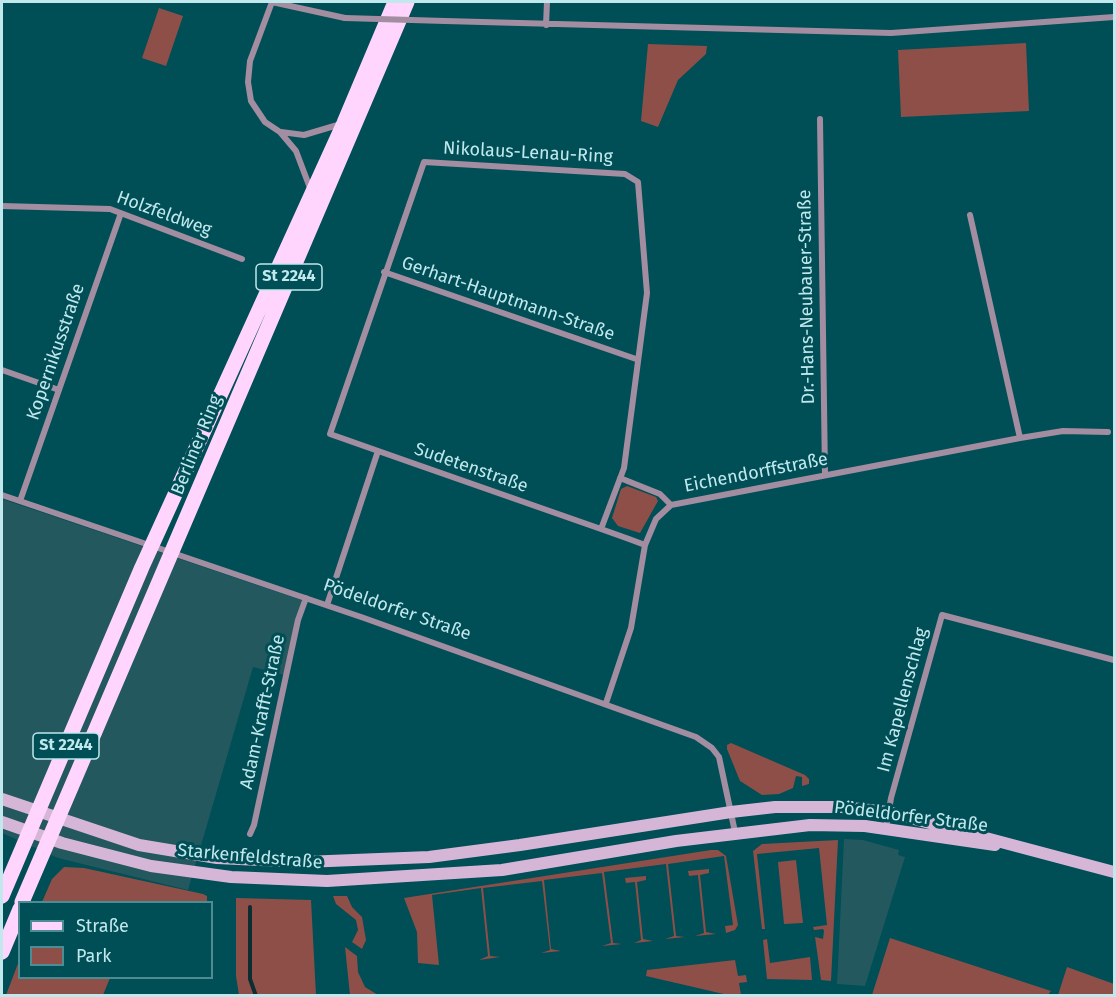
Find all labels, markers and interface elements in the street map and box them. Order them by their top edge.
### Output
street label: Nikolaus-Lenau-Ring [442,138,614,168]
street label: Holzfeldweg [113,187,215,241]
street label: Dr.-Hans-Neubauer-Straße [794,189,820,405]
street label: Gerhart-Hauptmann-Straße [399,252,617,346]
road number: St 2244 [256,264,322,290]
street label: Kopernikusstraße [22,281,90,423]
street label: Berliner Ring [167,392,227,498]
street label: Sudetenstraße [411,438,531,498]
street label: Eichendorffstraße [682,448,830,498]
street label: Pödeldorfer Straße [320,575,474,645]
street label: Im Kapellenschlag [873,625,933,775]
street label: Adam-Krafft-Straße [236,633,290,791]
road number: St 2244 [33,733,99,759]
street label: Pödeldorfer Straße [833,797,989,837]
street label: Starkenfeldstraße [177,840,323,874]
legend [18,901,213,979]
text: Straße [76,915,129,937]
text: Park [76,945,111,967]

